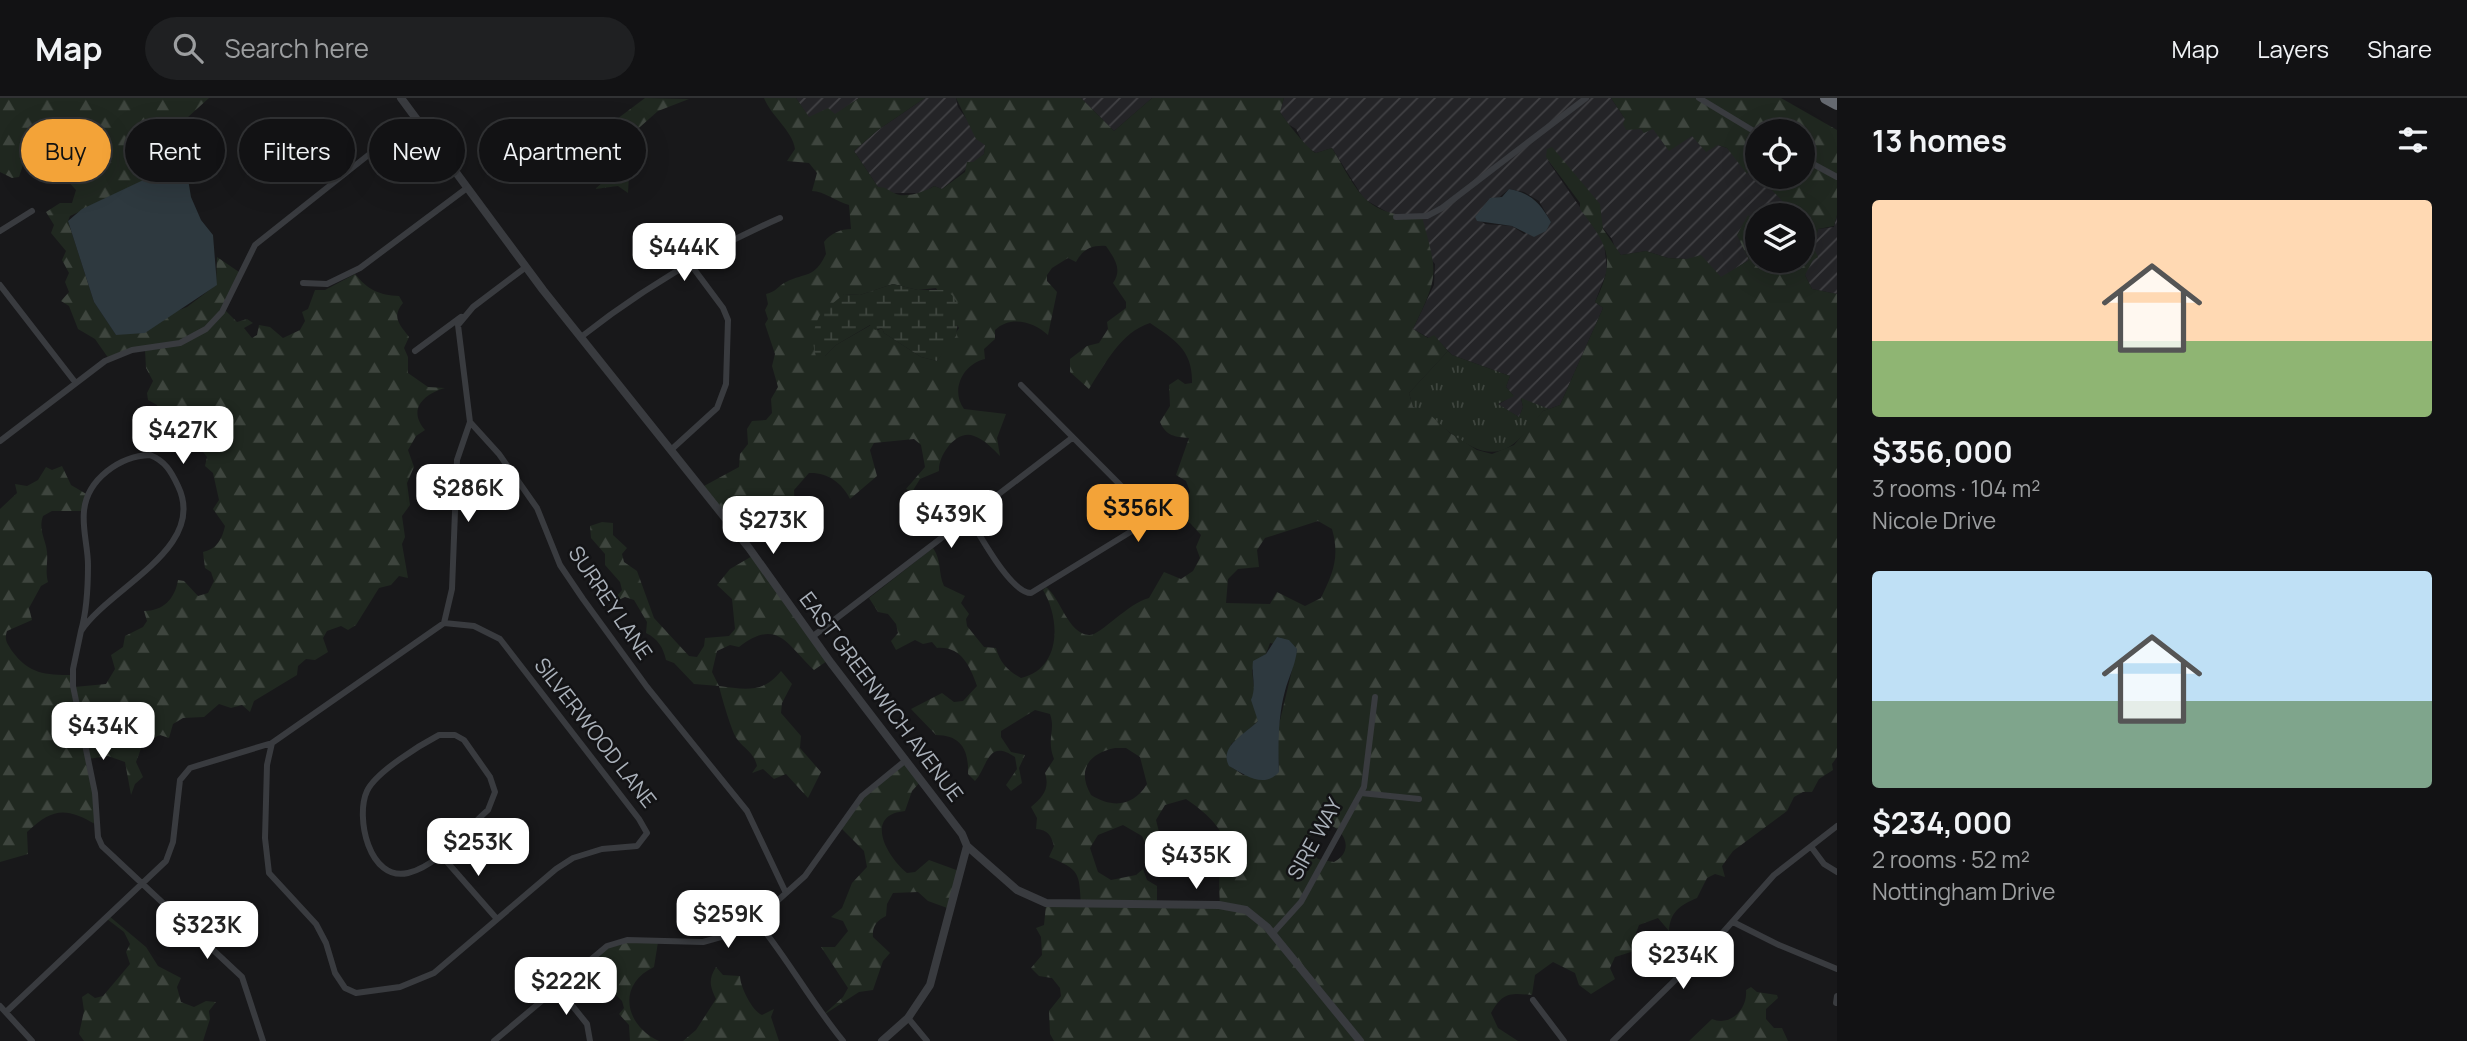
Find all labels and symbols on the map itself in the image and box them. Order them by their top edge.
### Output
pin: $444K [635,223,733,283]
pin: $427K [134,406,232,466]
pin: $286K [419,464,517,524]
pin: $356K [1089,484,1187,544]
pin: $439K [902,490,1000,550]
pin: $273K [724,496,822,556]
street label: SURREY LANE [562,540,659,665]
street label: EAST GREENWICH AVENUE [794,586,970,807]
street label: SILVERWOOD LANE [528,652,663,813]
pin: $434K [54,702,152,762]
street label: SIRE WAY [1280,792,1348,884]
pin: $253K [429,818,527,878]
pin: $435K [1147,832,1245,891]
pin: $259K [679,890,777,950]
pin: $323K [158,902,256,961]
pin: $234K [1634,932,1732,991]
pin: $222K [517,958,615,1017]

